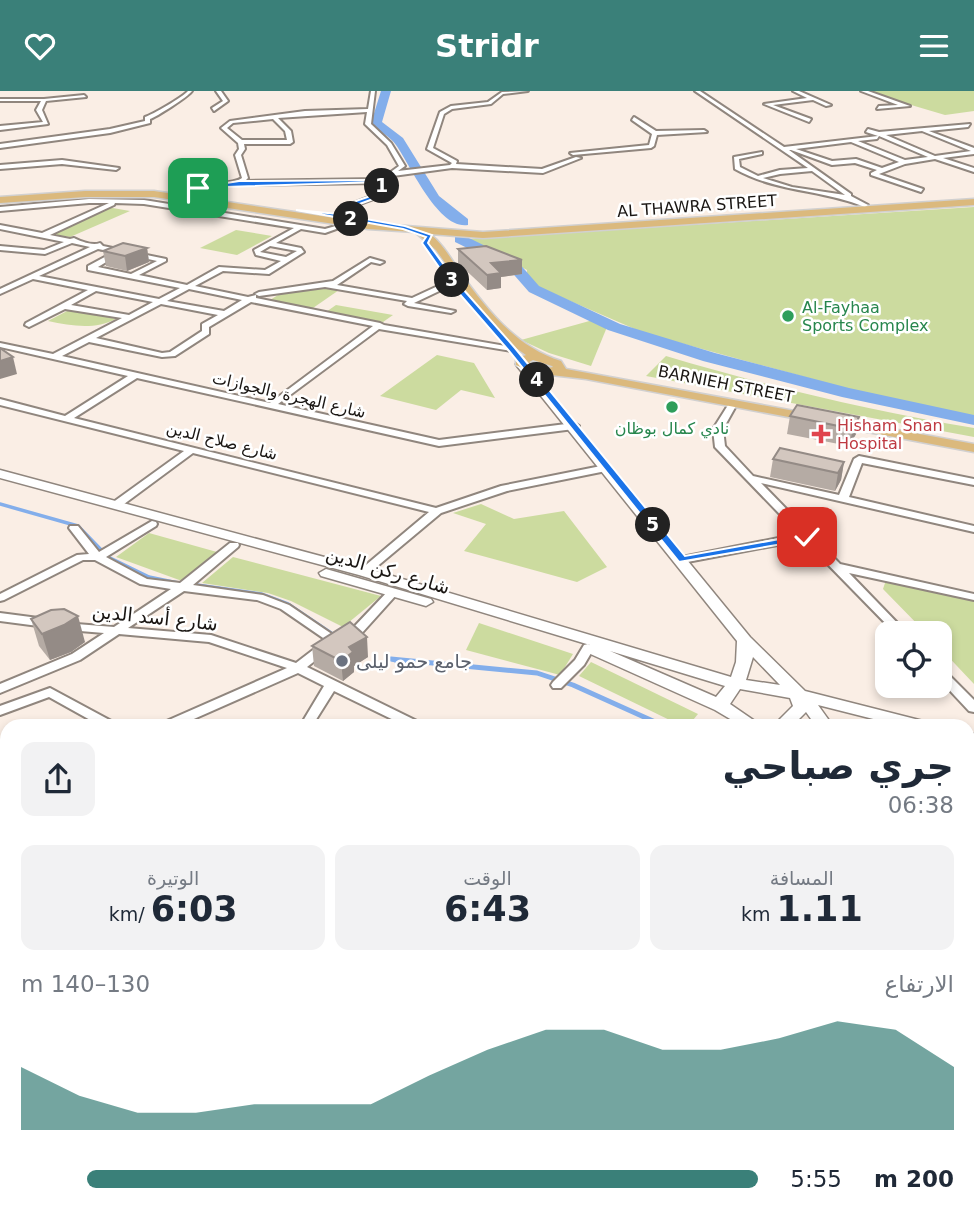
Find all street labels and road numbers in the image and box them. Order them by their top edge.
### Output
street label: AL THAWRA STREET [616,191,778,221]
street label: BARNIEH STREET [656,362,796,407]
street label: شارع الهجرة والجوازات [210,368,368,423]
street label: شارع صلاح الدين [164,418,279,465]
street label: شارع ركن الدين [323,542,452,599]
street label: شارع أسد الدين [91,598,219,636]

